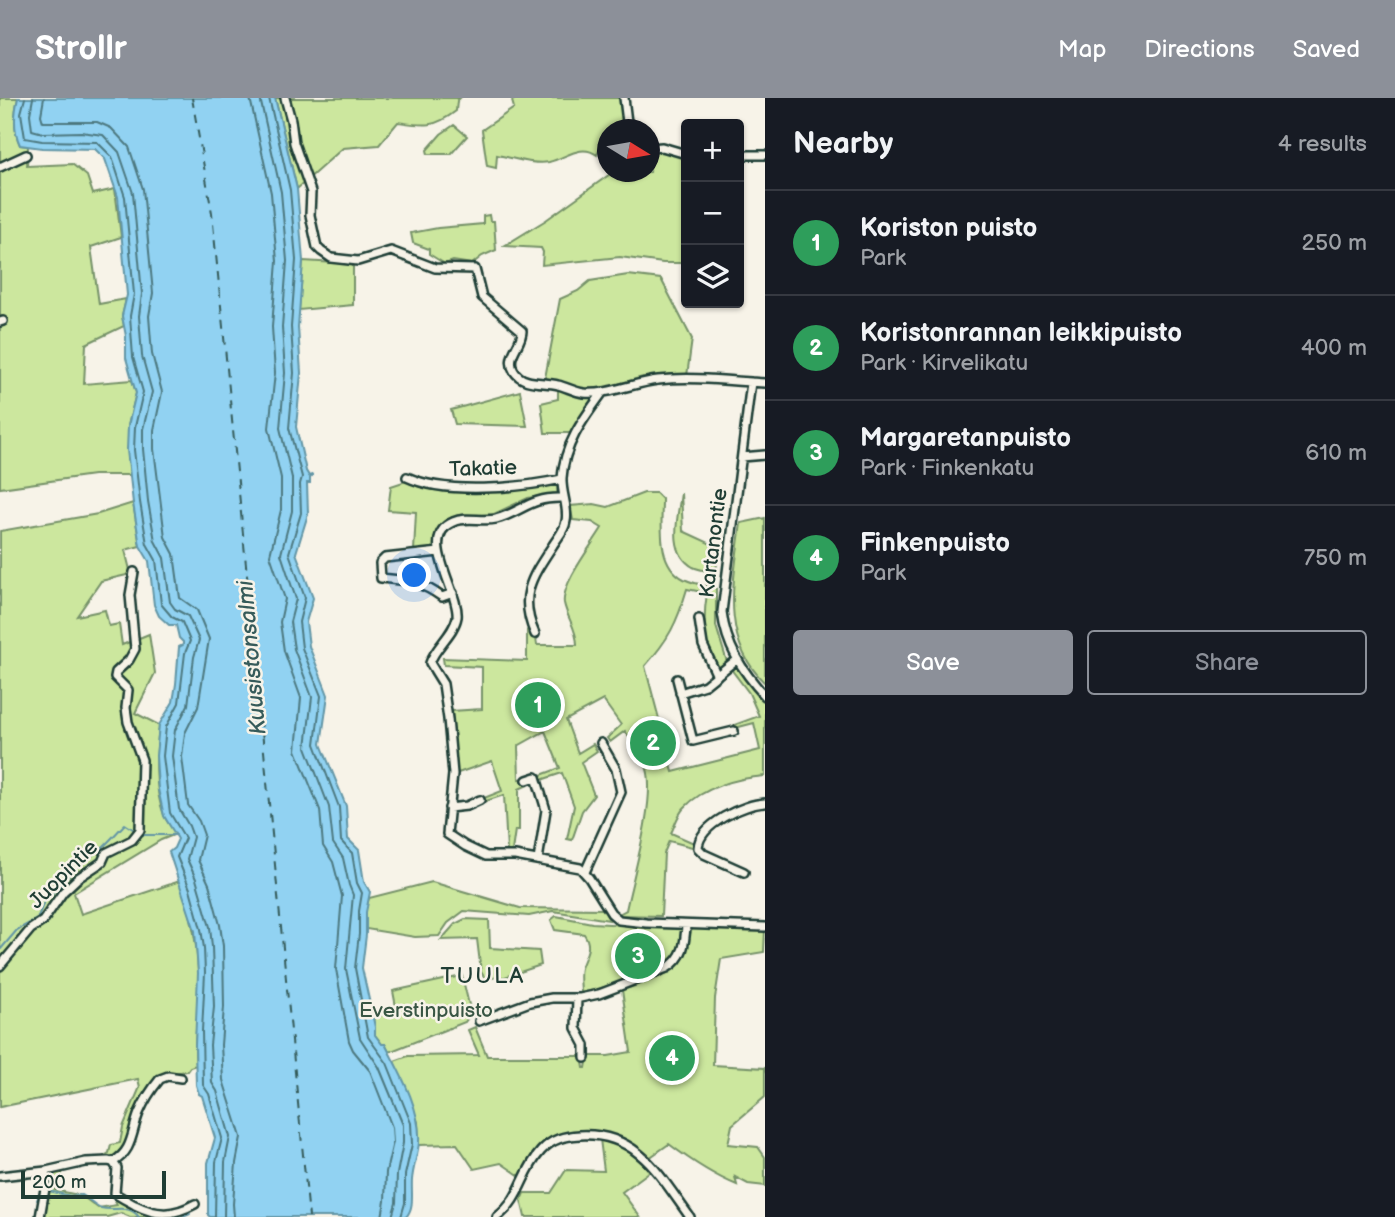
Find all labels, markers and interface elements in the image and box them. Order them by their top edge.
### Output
text: Strollr [35,29,127,69]
text: Map [1058,35,1106,64]
text: Directions [1144,35,1255,64]
text: Saved [1293,35,1360,64]
north arrow [597,119,660,182]
map controls [681,119,744,308]
button: + [681,119,744,182]
text: Nearby [793,126,893,162]
text: 4 results [1278,130,1367,158]
button: − [681,182,744,245]
text: Koriston puisto [860,213,1037,244]
text: 1 [811,229,821,257]
text: 250 m [1301,229,1367,257]
text: Park [860,244,906,272]
button: layers [681,245,744,308]
text: Koristonrannan leikkipuisto [860,318,1182,349]
text: 2 [809,334,823,362]
text: 400 m [1301,334,1367,362]
text: Park · Kirvelikatu [860,349,1028,377]
text: Margaretanpuisto [860,423,1071,454]
text: 3 [809,439,823,467]
text: 610 m [1305,439,1367,467]
text: Park · Finkenkatu [860,454,1034,482]
street label: Takatie [449,455,517,482]
street label: Kartanontie [694,487,733,599]
text: Finkenpuisto [860,528,1010,559]
text: 4 [809,544,823,572]
text: 750 m [1304,544,1367,572]
your location [397,558,431,592]
text: Park [860,559,906,587]
water label: Kuusistonsalmi [231,579,273,736]
button: Save [793,630,1073,695]
button: Share [1087,630,1367,695]
pin: 1 [515,679,561,731]
pin: 2 [630,717,676,769]
street label: Juopintie [24,835,103,914]
pin: 3 [615,930,661,982]
district label: TUULA [441,962,525,990]
park label: Everstinpuisto [359,998,493,1023]
pin: 4 [649,1032,695,1084]
scale bar [21,1168,166,1200]
text: 200 m [32,1171,86,1194]

